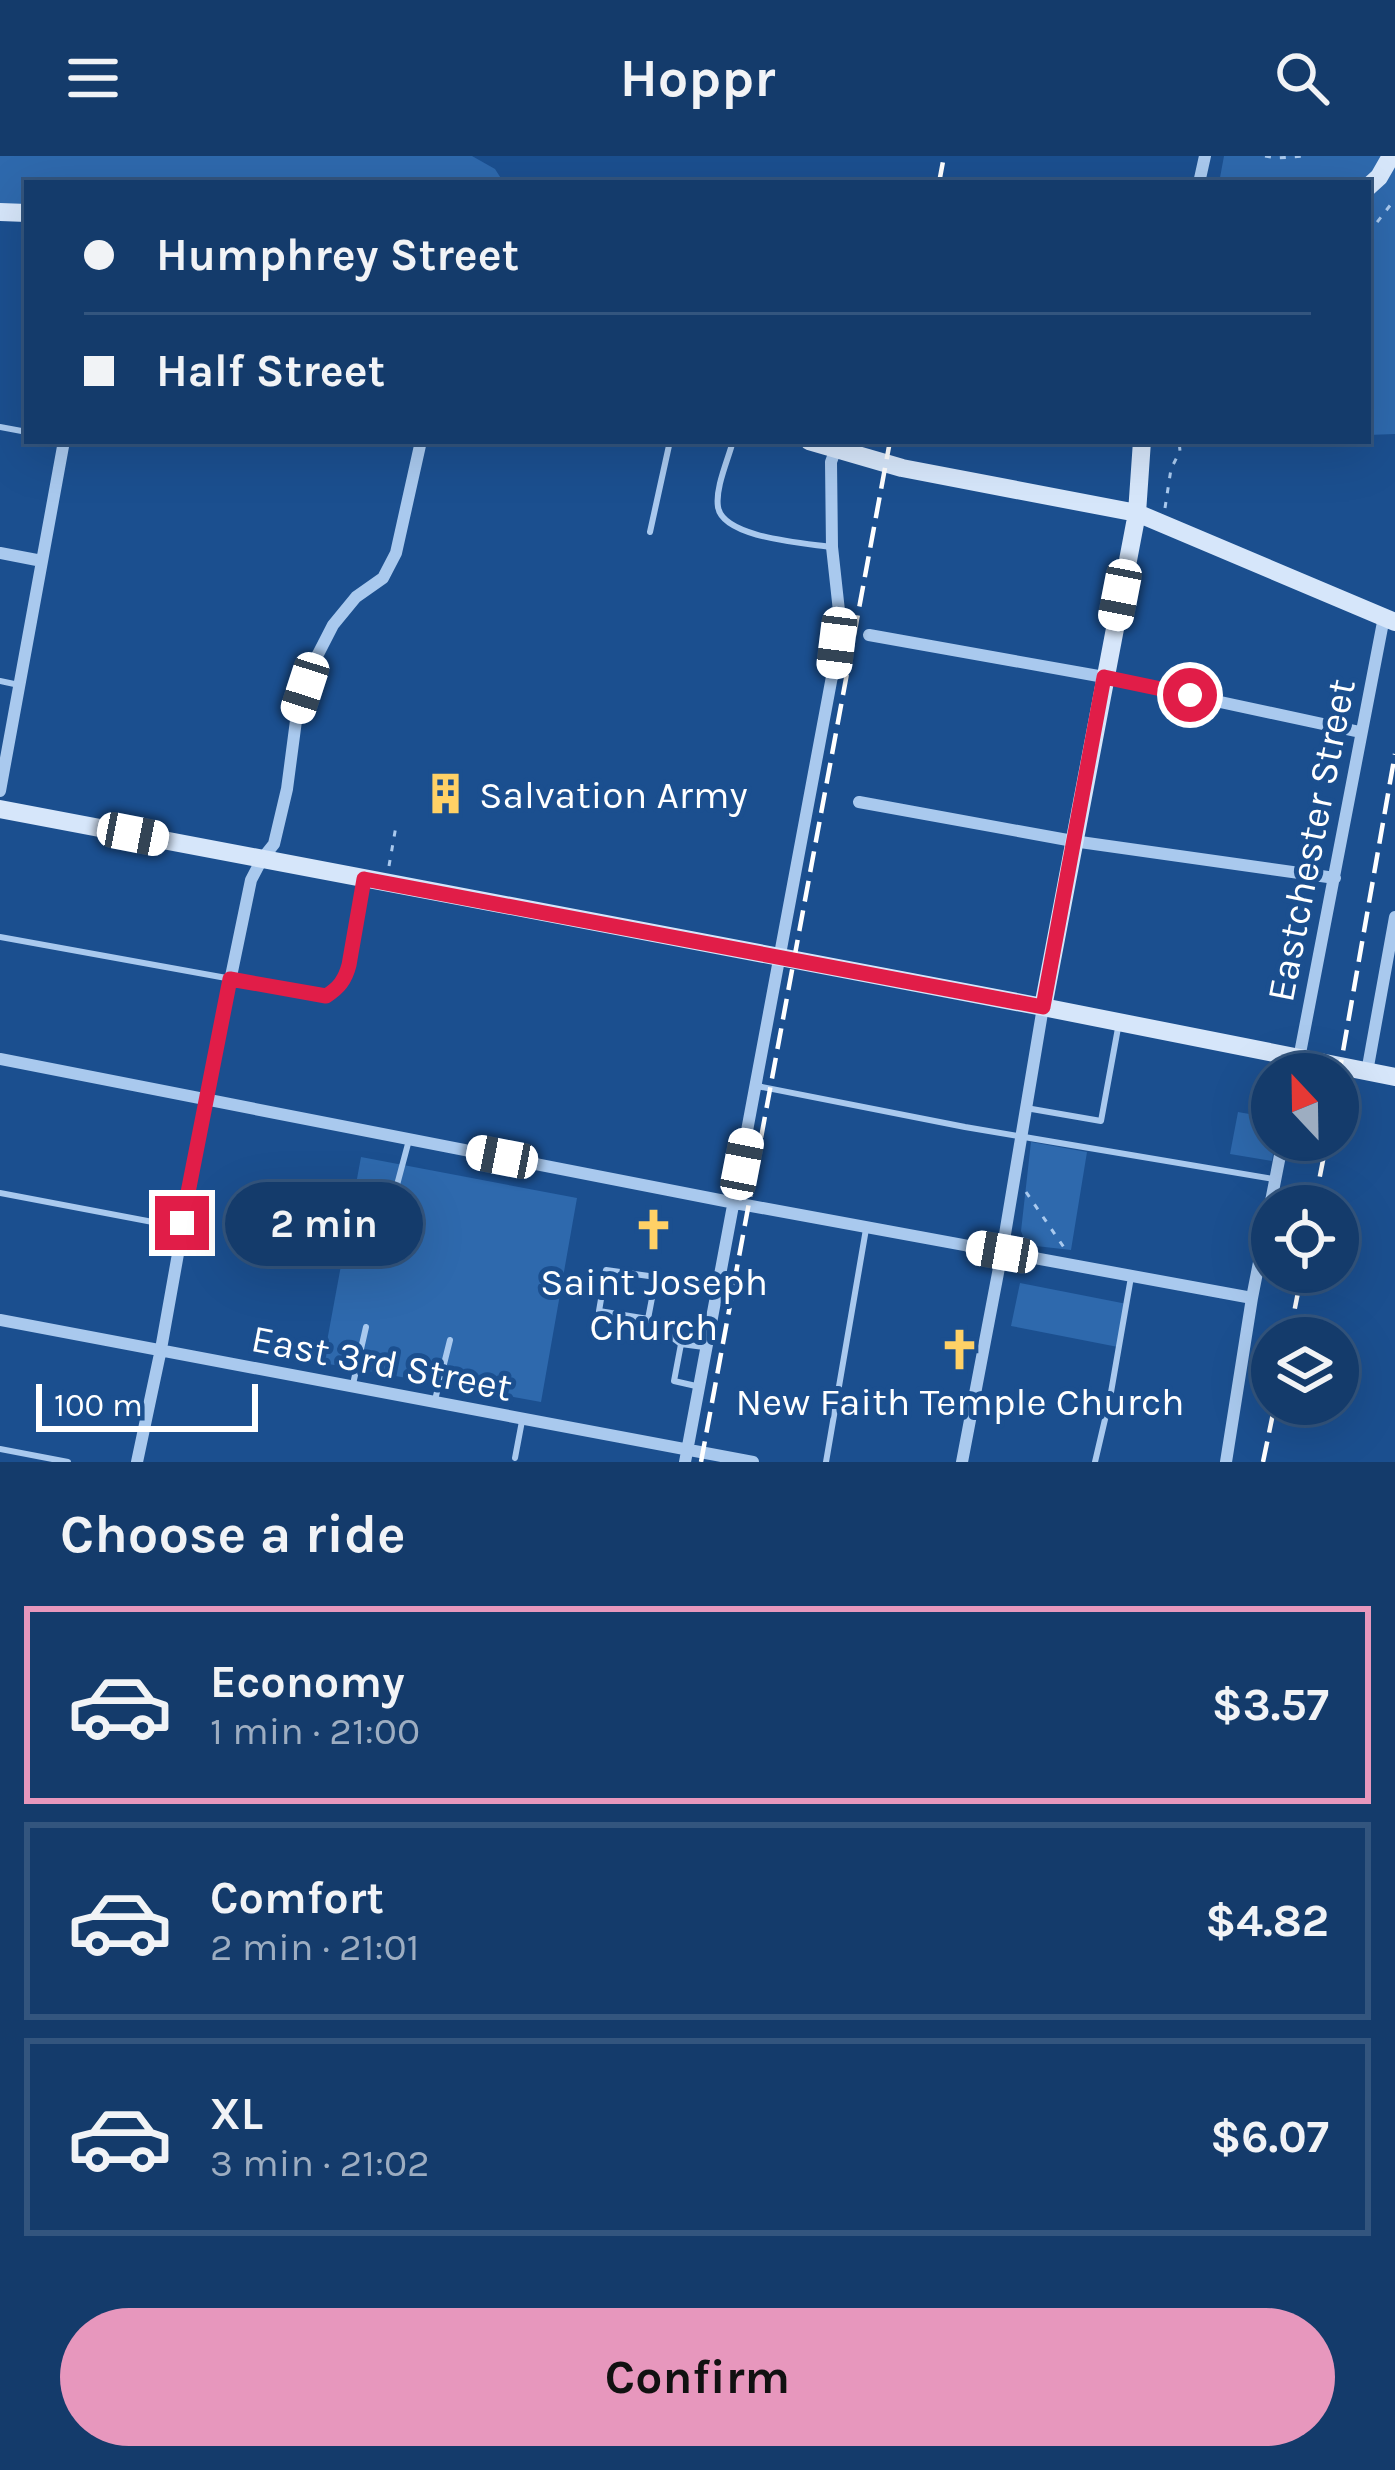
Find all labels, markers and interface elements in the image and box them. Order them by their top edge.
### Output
icon: menu [60,45,126,111]
icon: search [1269,45,1335,111]
text: Hoppr [620,46,775,110]
text: Humphrey Street [156,229,519,281]
text: Half Street [156,345,385,397]
car [1095,556,1145,634]
car [815,605,859,681]
car [277,648,333,728]
route start [1163,668,1217,722]
street label: Eastchester Street [1257,675,1365,1005]
building icon: Salvation Army [422,771,468,817]
place label: Salvation Army [479,772,748,818]
car [94,809,172,859]
north arrow [1251,1053,1359,1161]
map controls [1251,1053,1359,1425]
car [717,1125,767,1203]
car [463,1132,541,1182]
callout: 2 min [224,1181,422,1265]
button: locate [1251,1185,1359,1293]
route end [155,1196,209,1250]
text: 2 min [270,1201,378,1247]
church icon: Saint Joseph Church [631,1206,677,1252]
car [963,1228,1041,1276]
place label: Saint Joseph Church [540,1259,768,1350]
street label: East 3rd Street [248,1315,516,1411]
button: layers [1251,1317,1359,1425]
church icon: New Faith Temple Church [937,1326,983,1372]
scale bar [36,1378,258,1431]
place label: New Faith Temple Church [735,1379,1185,1425]
text: 100 m [54,1386,143,1424]
text: Choose a ride [60,1502,406,1566]
icon: car [66,1651,174,1759]
text: Economy [210,1656,405,1708]
text: $3.57 [1212,1679,1329,1731]
text: 1 min · 21:00 [210,1708,420,1754]
icon: car [66,1867,174,1975]
text: Comfort [210,1872,384,1924]
text: $4.82 [1205,1895,1329,1947]
text: 2 min · 21:01 [210,1924,420,1970]
icon: car [66,2083,174,2191]
text: XL [210,2088,263,2140]
text: $6.07 [1210,2111,1329,2163]
text: 3 min · 21:02 [210,2140,430,2186]
button: Confirm [60,2308,1335,2446]

